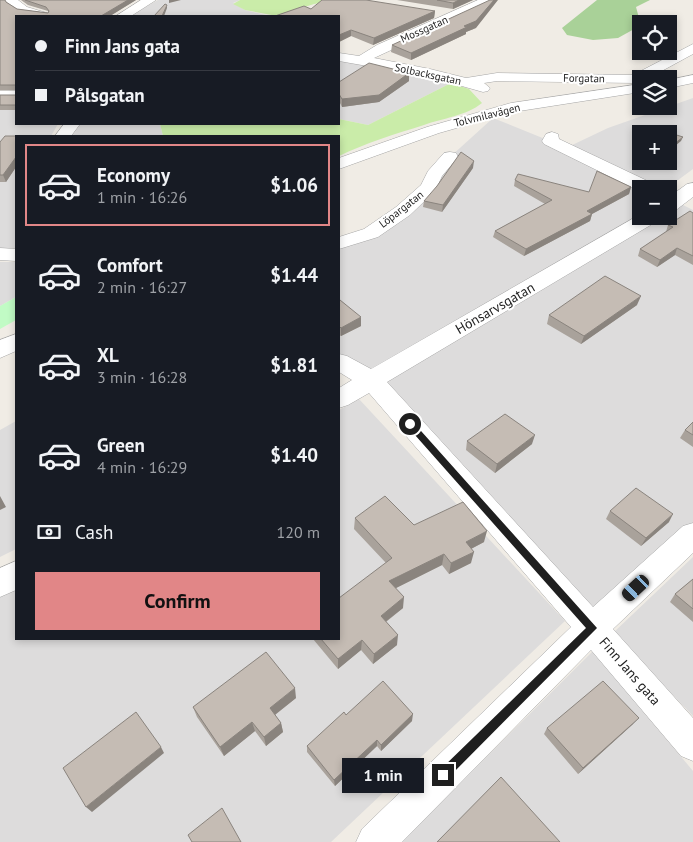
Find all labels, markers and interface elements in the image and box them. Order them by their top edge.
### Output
street label: Mossgatan [398,12,450,46]
map controls [632,15,677,225]
button: locate [632,15,677,60]
text: Finn Jans gata [65,34,180,58]
street label: Solbacksgatan [393,60,463,88]
button: layers [632,70,677,115]
street label: Forgatan [563,71,605,85]
text: Pålsgatan [65,83,145,107]
street label: Tolvmilavägen [452,100,522,130]
button: + [632,125,677,170]
icon: car [37,163,82,208]
text: Economy [97,163,170,187]
text: $1.06 [270,173,318,197]
button: − [632,180,677,225]
text: 1 min · 16:26 [97,187,187,207]
street label: Löpargatan [376,187,426,231]
icon: car [37,253,82,298]
text: Comfort [97,253,163,277]
text: $1.44 [270,263,318,287]
text: 2 min · 16:27 [97,277,187,297]
street label: Hönsarvsgatan [452,278,538,338]
icon: car [37,343,82,388]
text: XL [97,343,119,367]
text: $1.81 [270,353,318,377]
text: 3 min · 16:28 [97,367,187,387]
route start [399,413,421,435]
icon: car [37,433,82,478]
text: Green [97,433,145,457]
text: $1.40 [270,443,318,467]
text: 4 min · 16:29 [97,457,187,477]
icon: cash [35,518,63,546]
text: Cash [75,520,113,544]
text: 120 m [277,522,320,542]
button: Confirm [35,572,320,630]
car [619,572,652,604]
street label: Finn Jans gata [595,633,665,709]
callout: 1 min [343,758,426,792]
route end [432,764,454,786]
text: 1 min [363,765,403,785]

